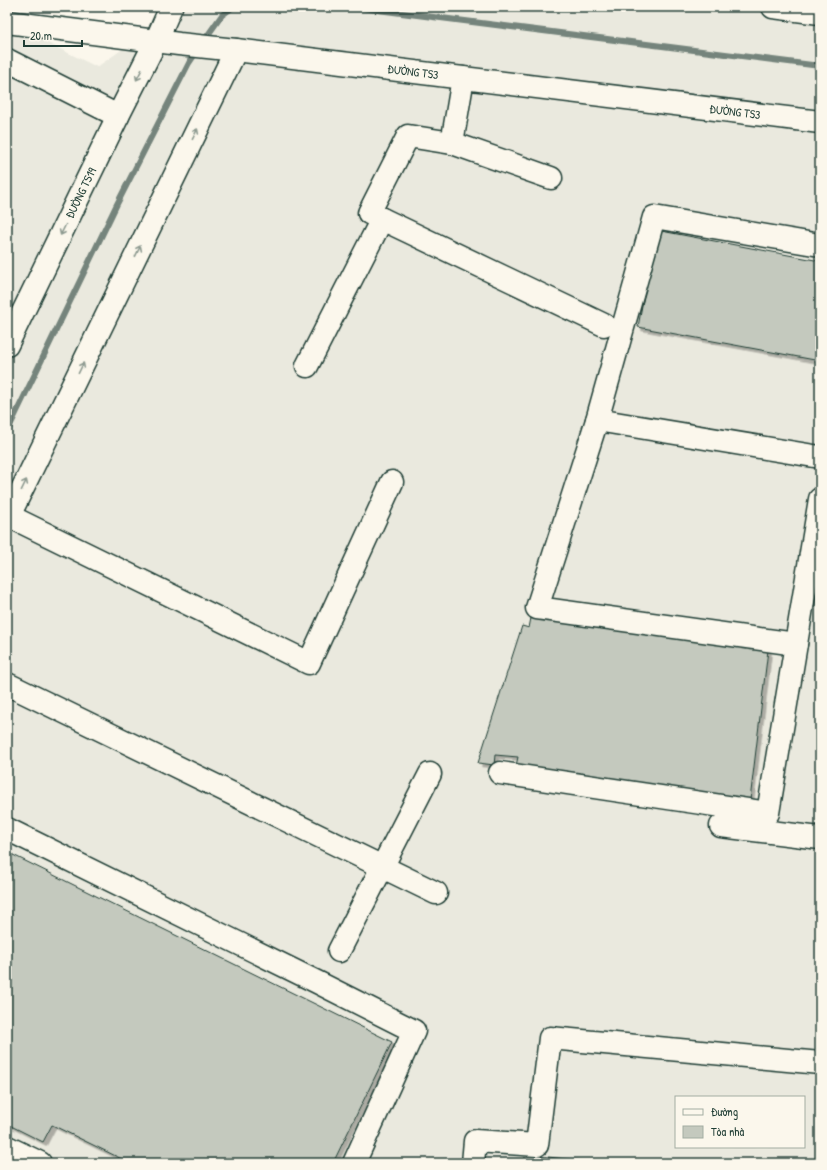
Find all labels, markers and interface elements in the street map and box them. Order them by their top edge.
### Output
scale bar [24,22,82,48]
text: 20 m [30,27,52,44]
street label: ĐƯỜNG TS3 [387,60,440,83]
one-way arrow [134,69,142,81]
street label: ĐƯỜNG TS3 [709,100,762,123]
one-way arrow [192,129,199,141]
street label: ĐƯỜNG TS19 [61,164,100,221]
one-way arrow [59,224,66,236]
one-way arrow [135,246,142,258]
one-way arrow [78,362,85,374]
one-way arrow [21,479,28,491]
legend [675,1096,805,1148]
text: Đường [711,1103,738,1120]
text: Tòa nhà [711,1123,744,1140]

